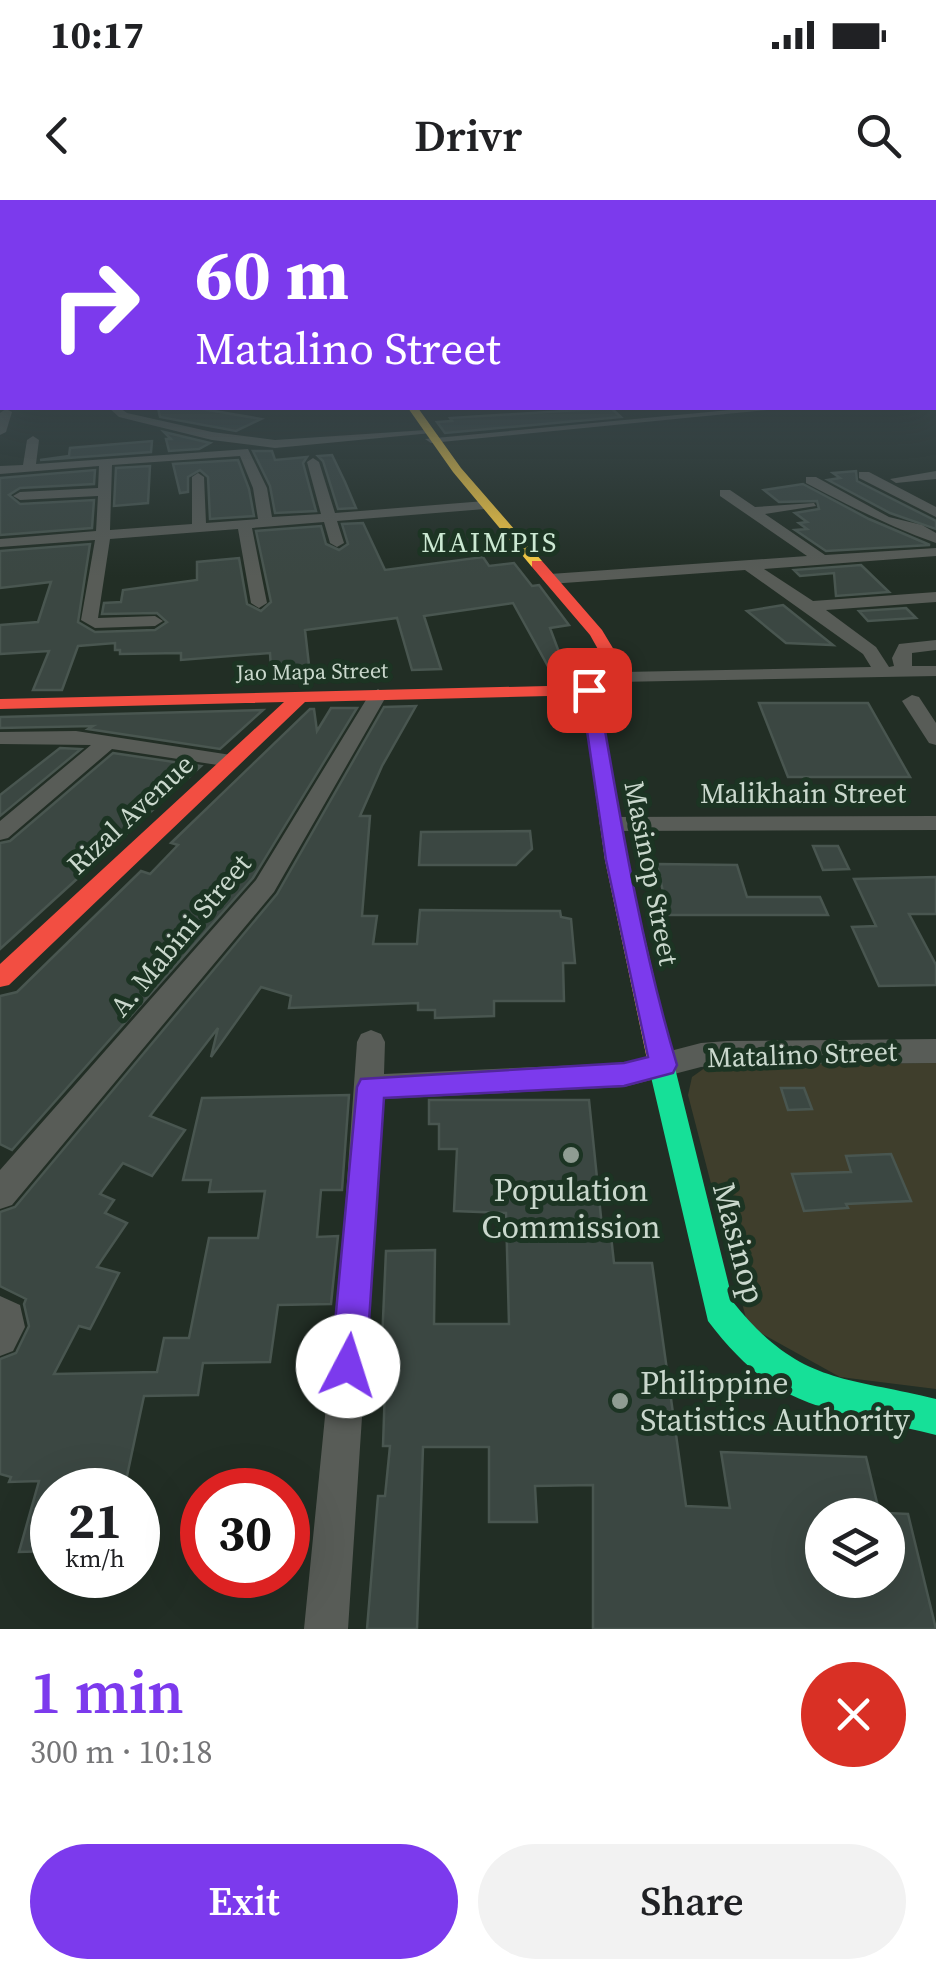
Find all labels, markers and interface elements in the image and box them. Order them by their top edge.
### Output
text: 10:17 [50,9,144,61]
text: Drivr [414,104,522,166]
icon: back [30,108,85,163]
icon: search [851,108,906,163]
text: 60 m [195,226,349,322]
icon: right [30,240,160,370]
text: Matalino Street [195,317,501,379]
district label: MAIMPIS [421,523,559,561]
pin [547,648,632,733]
street label: Jao Mapa Street [235,655,389,687]
icon: arrive [562,663,617,718]
street label: Rizal Avenue [58,745,202,883]
street label: Malikhain Street [700,774,907,812]
street label: Masinop Street [616,778,689,969]
street label: A. Mabini Street [101,845,260,1024]
street label: Matalino Street [706,1032,899,1076]
marker: Population Commission [560,1144,582,1166]
place label: Population Commission [481,1168,661,1249]
street label: Masinop [702,1178,776,1308]
position arrow [296,1314,400,1418]
place label: Philippine Statistics Authority [640,1361,910,1442]
marker: Philippine Statistics Authority [609,1390,631,1412]
speed limit sign: 30 [180,1468,310,1598]
text: 21 [68,1486,122,1555]
map controls [805,1498,905,1598]
button: layers [805,1498,905,1598]
text: km/h [65,1541,125,1575]
text: 1 min [30,1651,184,1733]
button: close [801,1662,906,1767]
text: 300 m · 10:18 [30,1730,212,1774]
button: Exit [30,1844,458,1959]
button: Share [478,1844,906,1959]

